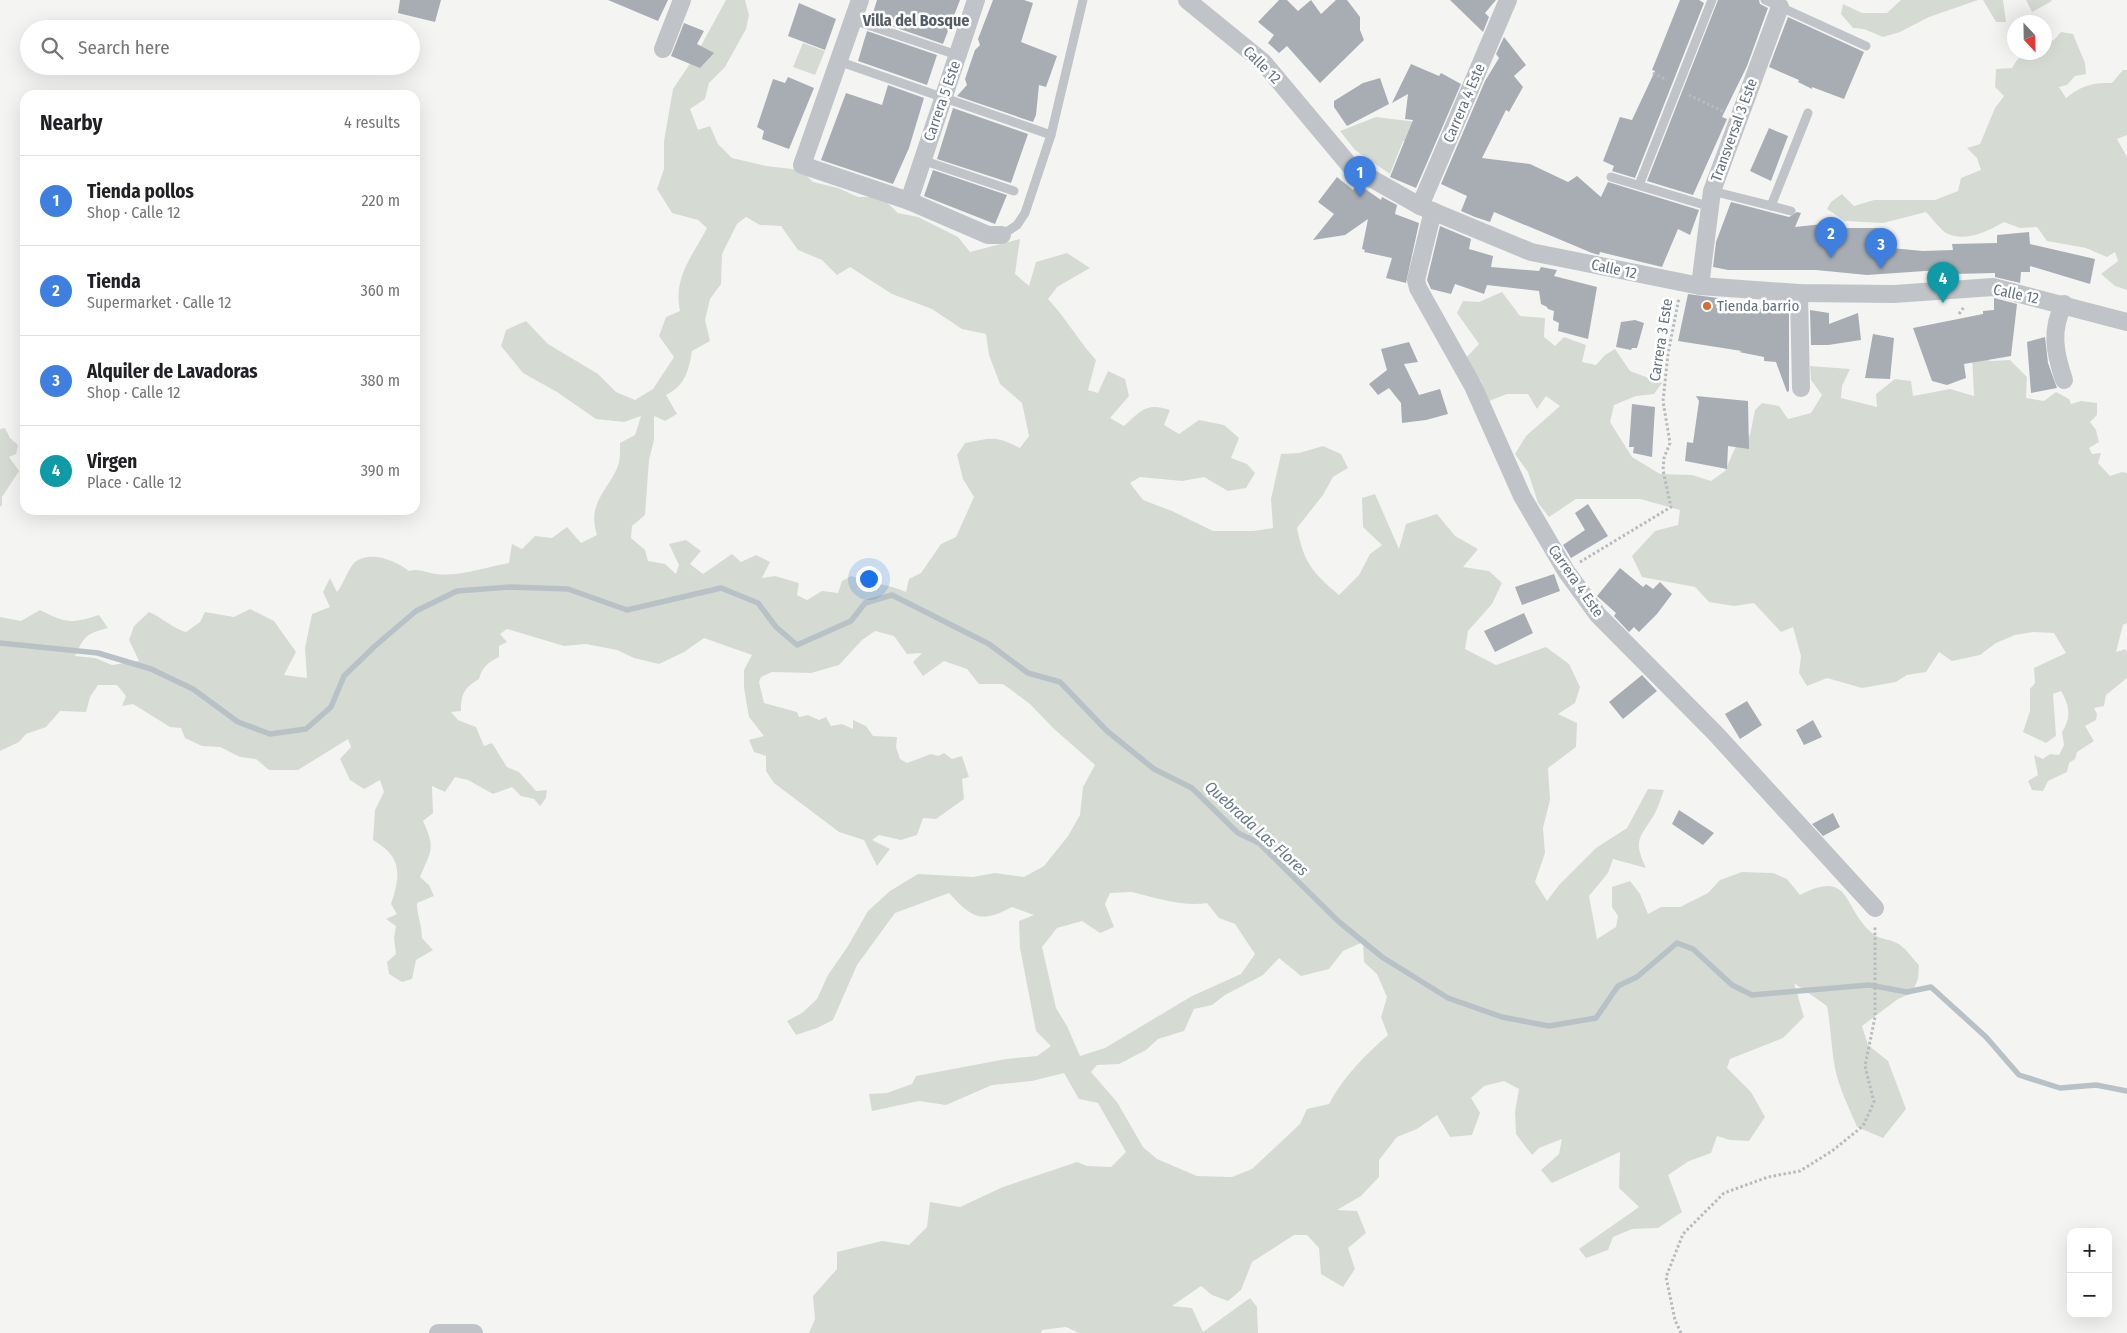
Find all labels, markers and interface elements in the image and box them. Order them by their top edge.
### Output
district label: Villa del Bosque [862,11,969,30]
north arrow [2007,15,2052,60]
search box [20,20,420,75]
icon: search [38,34,66,62]
text: Search here [78,36,170,59]
street label: Calle 12 [1239,42,1285,88]
street label: Carrera 5 Este [920,58,964,144]
street label: Carrera 4 Este [1439,61,1489,145]
street label: Transversal 3 Este [1707,76,1761,184]
text: Nearby [40,110,102,136]
text: 4 results [344,113,400,132]
pin: 1 [1344,156,1376,197]
text: Tienda pollos [87,180,194,203]
text: 1 [53,191,59,210]
text: 220 m [361,191,400,210]
text: Shop · Calle 12 [87,203,180,222]
pin: 2 [1815,217,1847,258]
pin: 3 [1865,228,1897,269]
street label: Calle 12 [1590,255,1639,283]
pin: 4 [1927,262,1959,303]
text: Tienda [87,270,141,293]
street label: Calle 12 [1992,280,2041,308]
text: 2 [52,281,60,300]
text: 360 m [360,281,400,300]
text: Supermarket · Calle 12 [87,293,231,312]
street label: Carrera 3 Este [1646,297,1676,383]
place label: Tienda barrio [1717,297,1799,315]
marker: Tienda barrio [1701,300,1713,312]
text: Alquiler de Lavadoras [87,360,258,383]
text: 3 [52,371,60,390]
text: 380 m [360,371,400,390]
text: Shop · Calle 12 [87,383,180,402]
text: Virgen [87,450,137,473]
text: 4 [52,461,60,480]
text: 390 m [361,461,400,480]
text: Place · Calle 12 [87,473,182,492]
street label: Carrera 4 Este [1544,541,1608,621]
your location [856,566,882,592]
water label: Quebrada Las Flores [1201,777,1312,880]
map controls [2067,1228,2112,1318]
button: + [2067,1228,2112,1273]
button: − [2067,1273,2112,1318]

